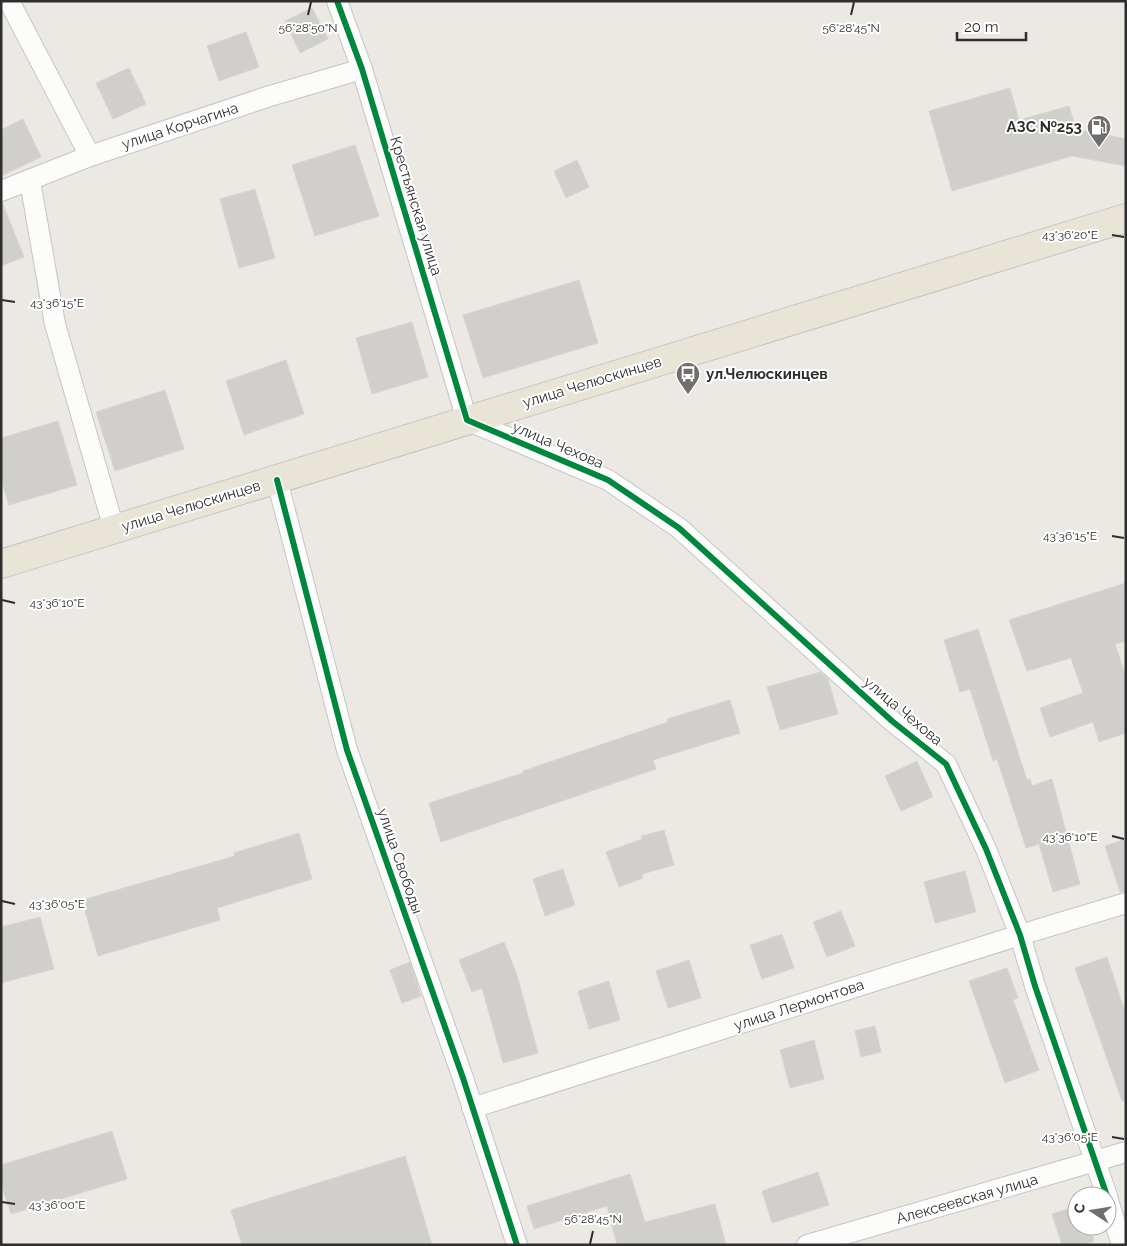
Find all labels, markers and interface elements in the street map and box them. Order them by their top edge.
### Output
scale bar [957,10,1026,42]
text: 20 m [964,18,999,36]
text: 56°28'50"N [278,21,338,35]
text: 56°28'45"N [822,21,880,35]
street label: улица Корчагина [120,99,240,153]
fuel station icon: АЗС №253 [1086,114,1112,148]
place label: АЗС №253 [1007,118,1082,136]
street label: Крестьянская улица [386,134,446,278]
text: 43°36'20"E [1042,228,1098,242]
text: 43°36'15"E [30,296,84,310]
street label: улица Челюскинцев [520,352,664,412]
bus stop icon: ул.Челюскинцев [675,361,701,395]
place label: ул.Челюскинцев [706,365,828,383]
street label: улица Чехова [510,418,606,472]
street label: улица Челюскинцев [119,476,263,536]
text: 43°36'15"E [1043,529,1097,543]
text: 43°36'10"E [30,596,84,610]
street label: улица Чехова [860,673,946,749]
street label: улица Свободы [374,806,426,916]
text: 43°36'10"E [1043,830,1097,844]
text: 43°36'05"E [29,897,85,911]
street label: улица Лермонтова [732,975,866,1035]
text: 43°36'05"E [1042,1130,1098,1144]
street label: Алексеевская улица [894,1170,1040,1228]
north arrow [1067,1186,1117,1236]
text: 43°36'00"E [28,1198,86,1212]
text: С [1070,1202,1088,1215]
text: 56°28'45"N [564,1212,622,1226]

